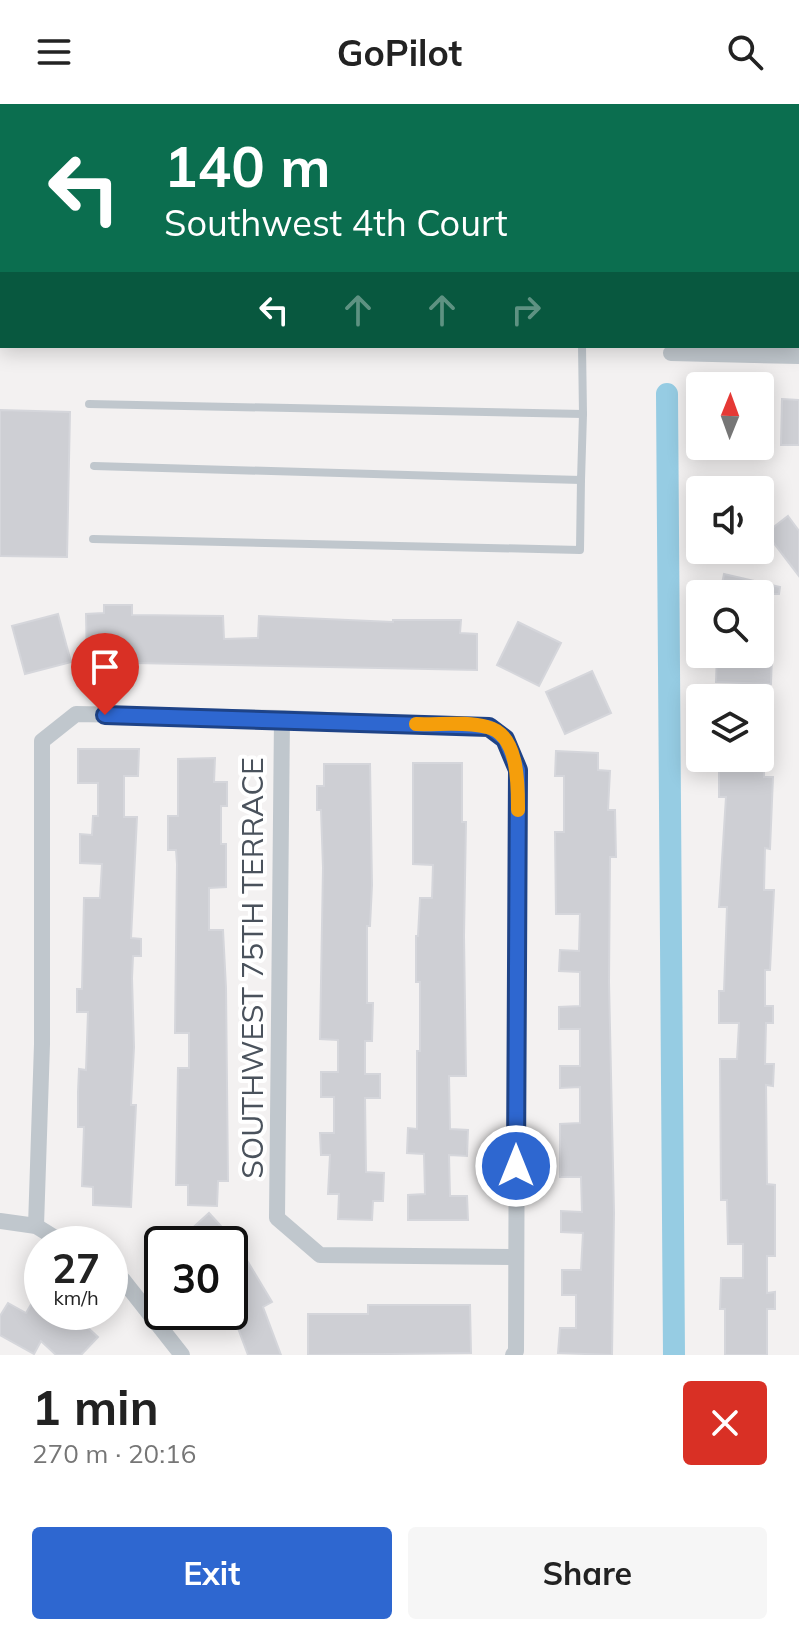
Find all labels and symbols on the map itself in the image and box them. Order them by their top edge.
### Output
north arrow [686,372,774,460]
pin [71,633,139,715]
street label: SOUTHWEST 75TH TERRACE [233,757,271,1179]
position arrow [474,1124,558,1208]
speed limit sign: 30 [144,1226,248,1330]

